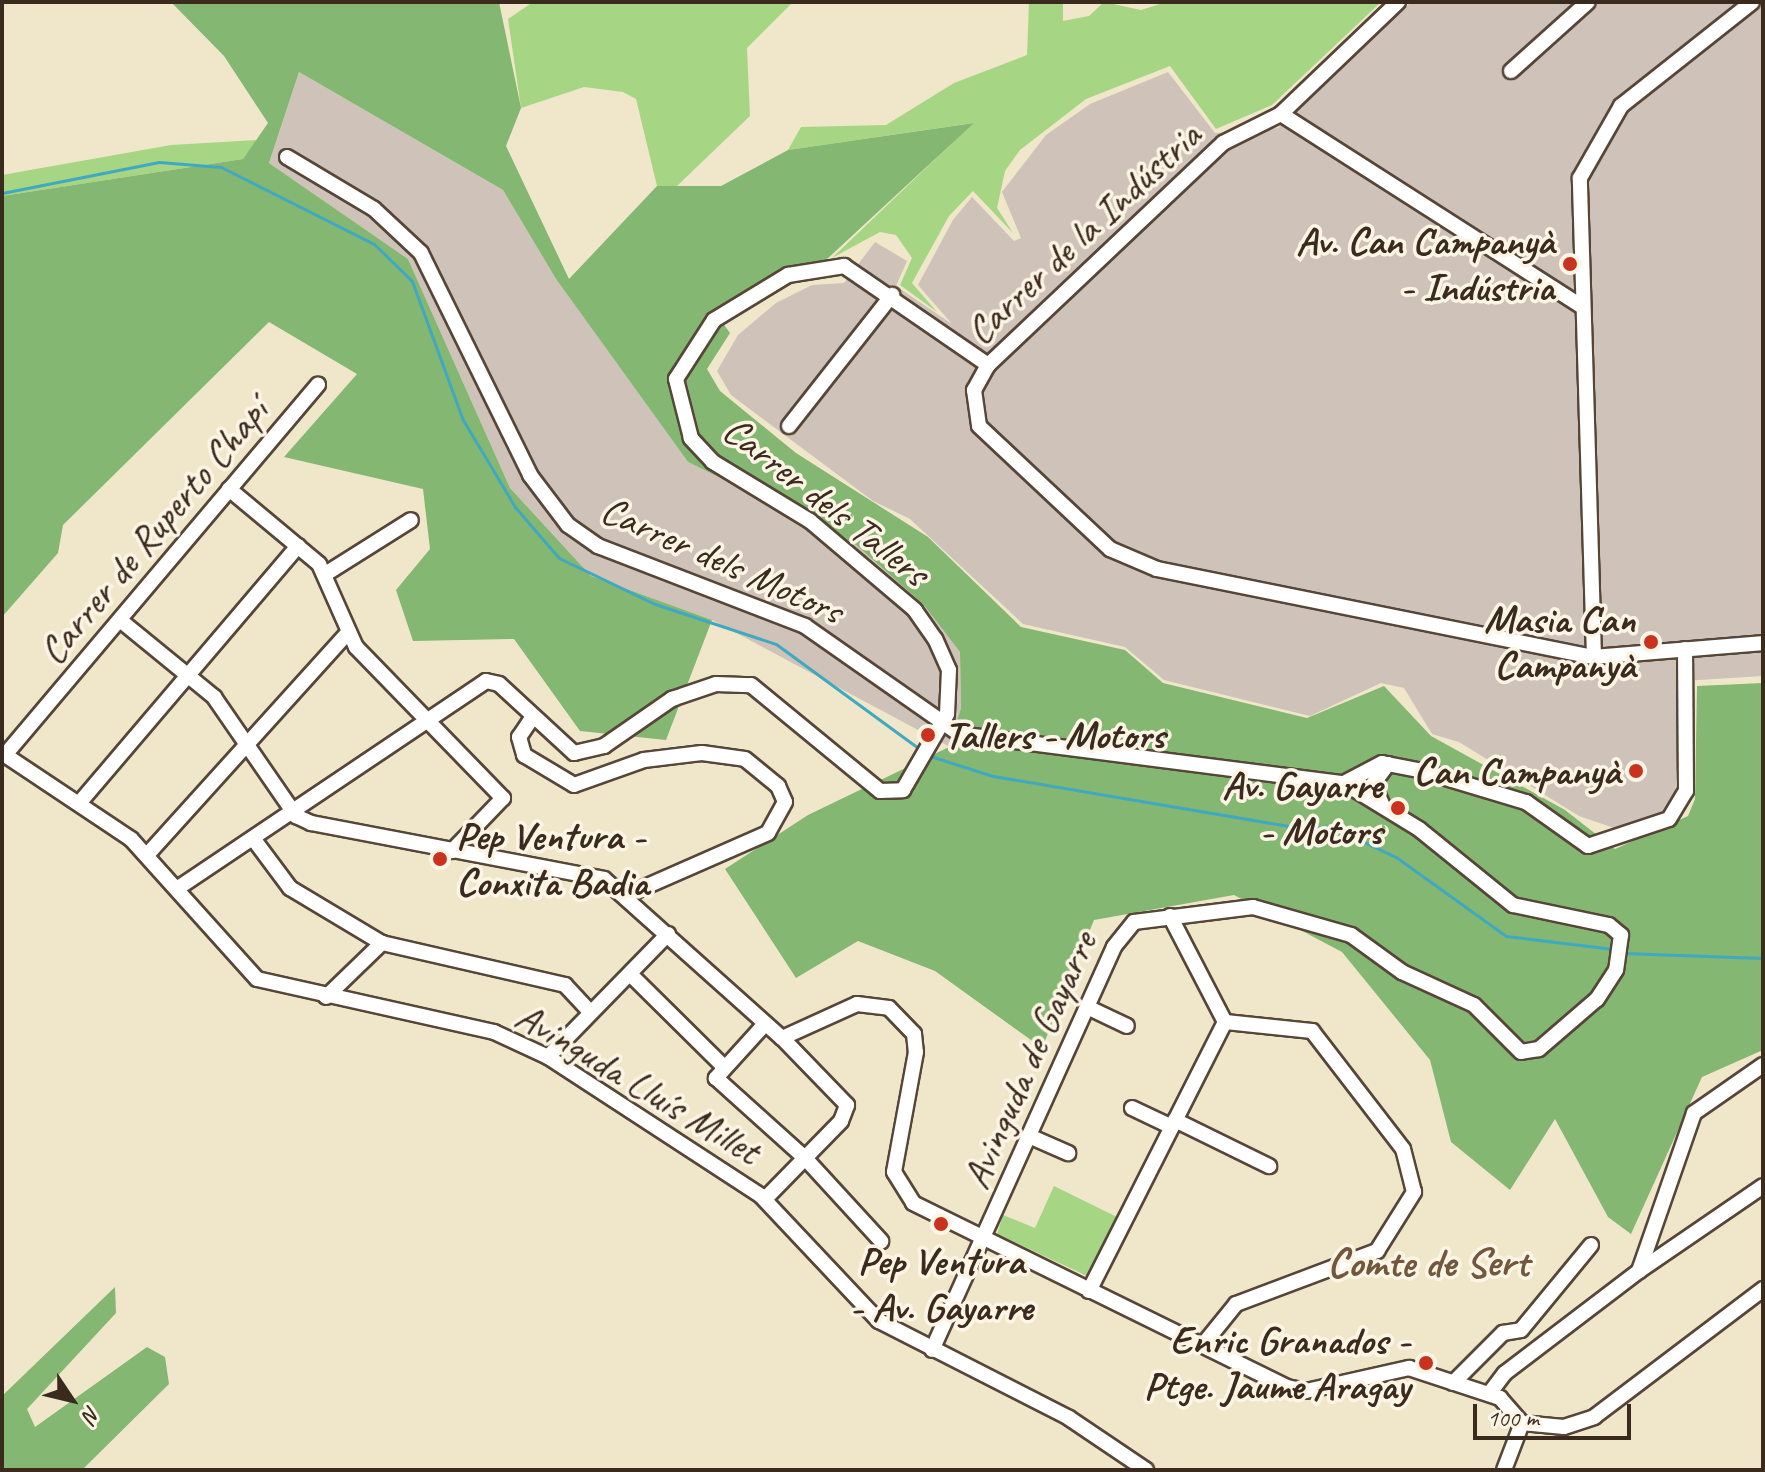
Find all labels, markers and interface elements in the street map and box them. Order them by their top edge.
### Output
street label: Carrer de la Indústria [956,112,1210,354]
place label: Av. Can Campanyà - Indústria [1297,217,1554,311]
marker: Av. Can Campanyà - Indústria [1561,255,1579,273]
street label: Carrer de Ruperto Chapí [28,388,278,674]
street label: Carrer dels Tallers [714,406,938,596]
street label: Carrer dels Motors [594,485,850,635]
place label: Masia Can Campanyà [1484,595,1635,689]
marker: Masia Can Campanyà [1642,633,1660,651]
place label: Tallers - Motors [944,711,1165,759]
marker: Tallers - Motors [919,726,937,744]
place label: Can Campanyà [1414,747,1620,795]
place label: Av. Gayarre - Motors [1222,761,1382,855]
marker: Can Campanyà [1627,762,1645,780]
marker: Av. Gayarre - Motors [1389,799,1407,817]
place label: Pep Ventura - Conxita Badia [456,812,649,906]
marker: Pep Ventura - Conxita Badia [431,850,449,868]
street label: Avinguda de Gayarre [951,924,1107,1196]
street label: Avinguda Lluís Millet [507,991,769,1175]
marker: Pep Ventura - Av. Gayarre [932,1215,950,1233]
place label: Pep Ventura - Av. Gayarre [850,1237,1032,1331]
district label: Comte de Sert [1327,1238,1529,1288]
place label: Enric Granados - Ptge. Jaume Aragay [1144,1316,1410,1410]
marker: Enric Granados - Ptge. Jaume Aragay [1417,1354,1435,1372]
north arrow [32,1360,112,1440]
scale bar [1477,1388,1635,1438]
text: N [76,1400,107,1427]
text: 100 m [1487,1403,1539,1433]

